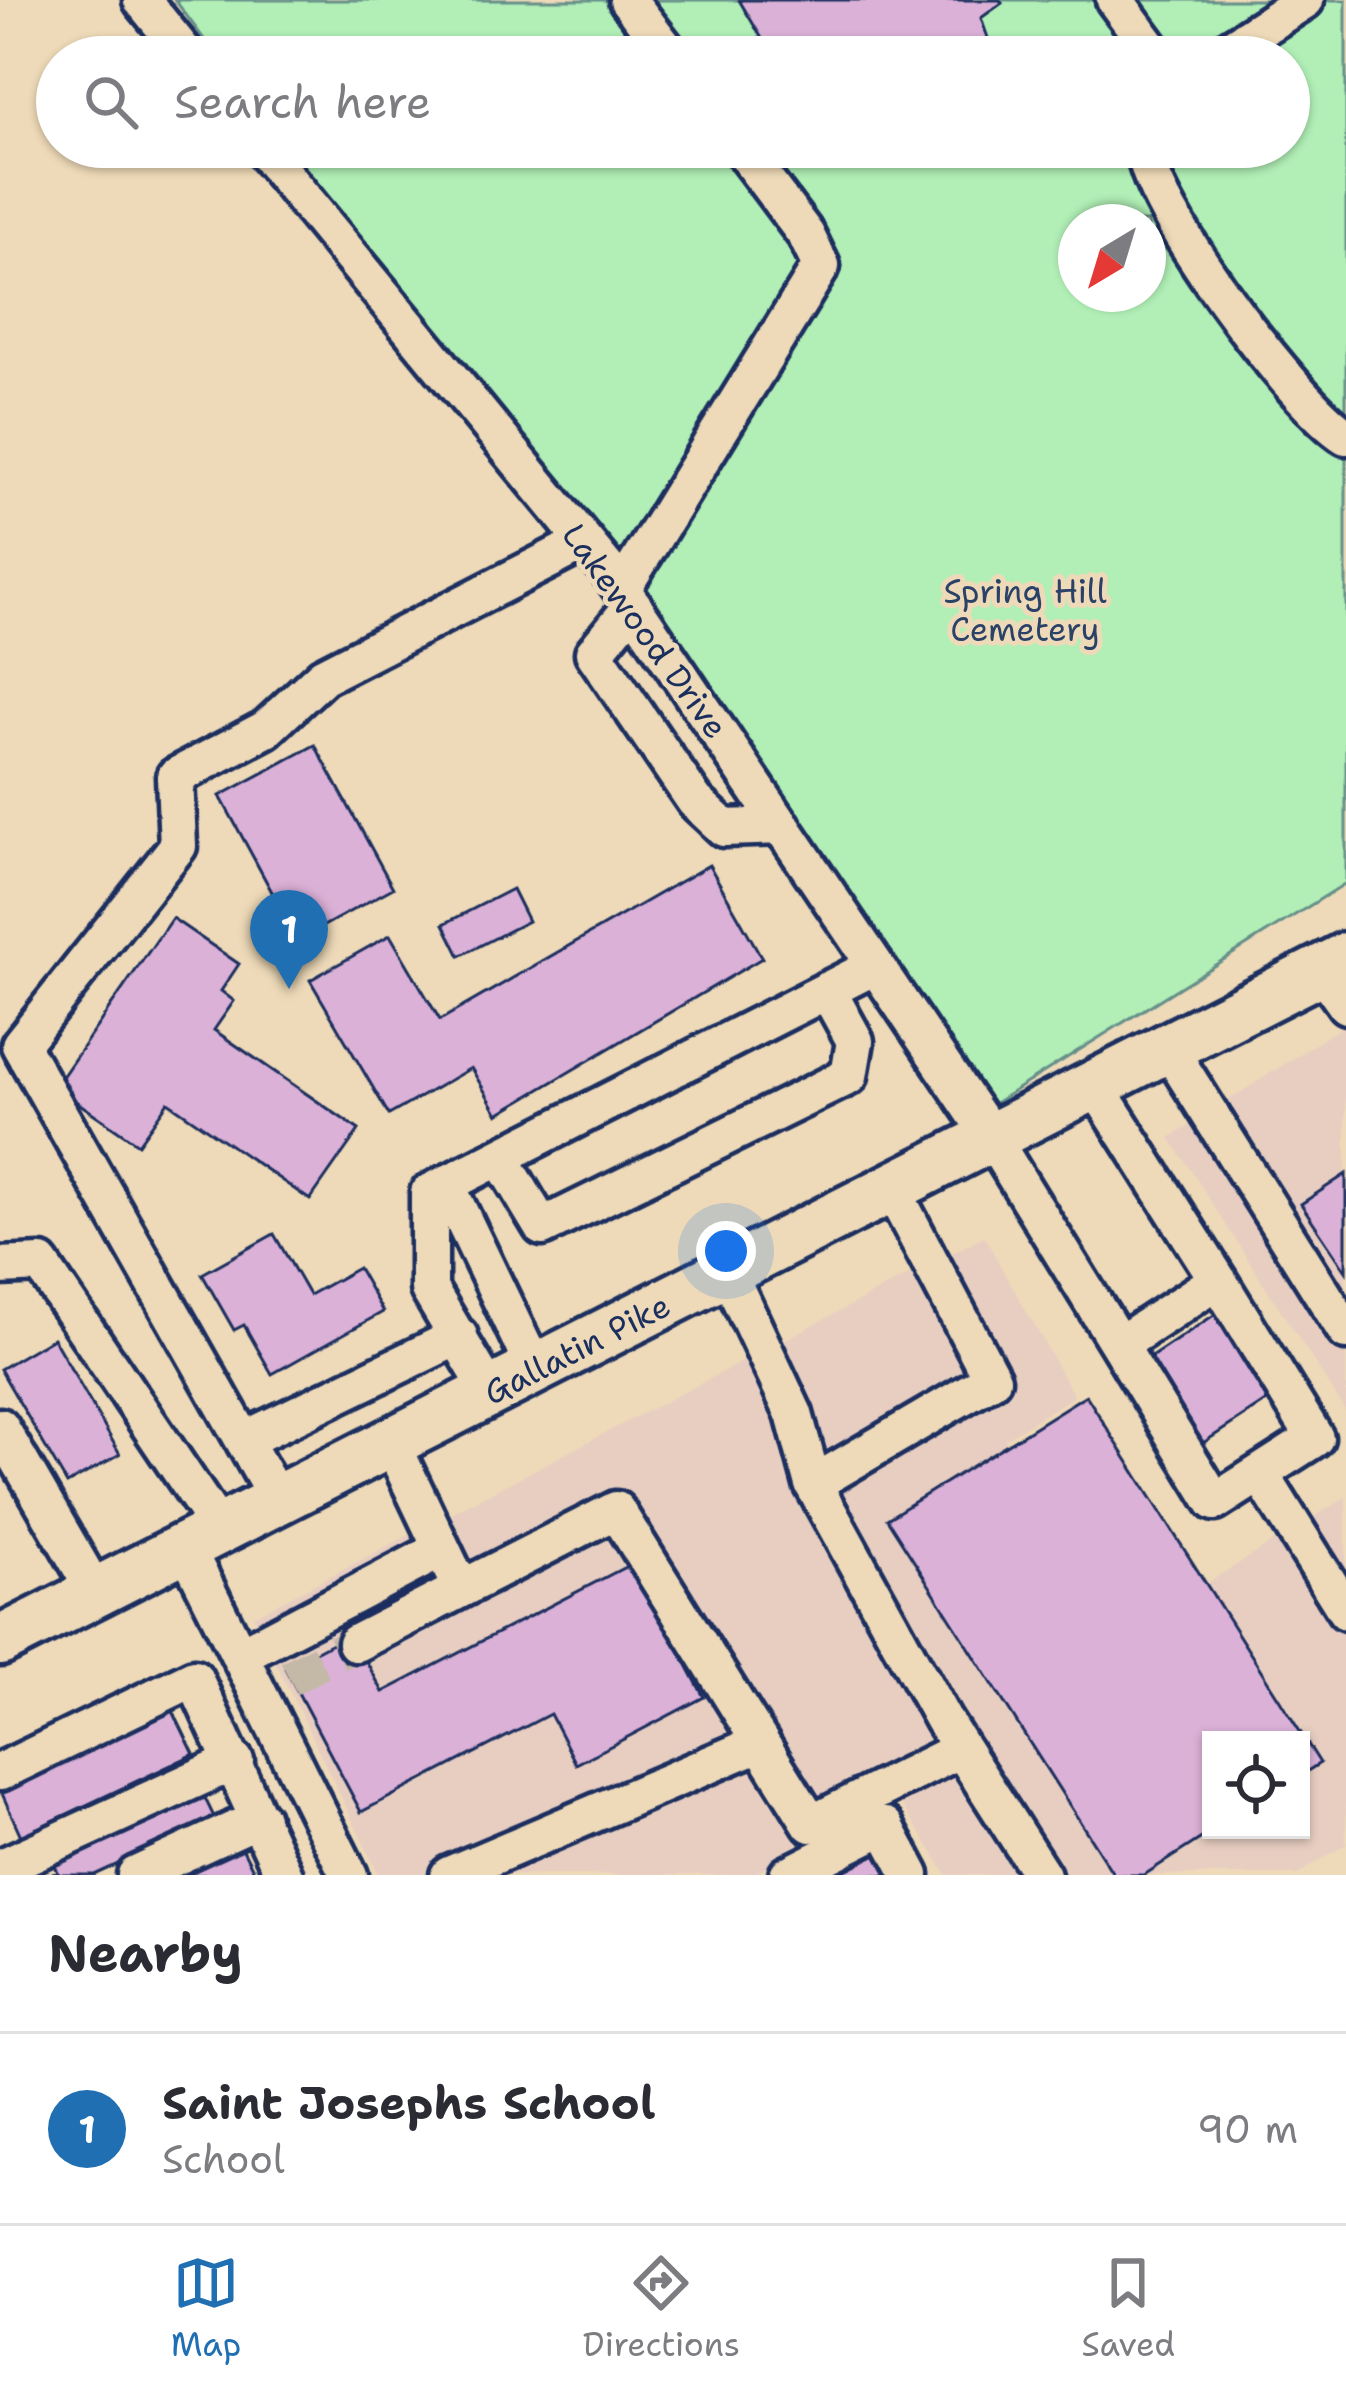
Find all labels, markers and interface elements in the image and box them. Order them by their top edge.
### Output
search box [36,36,1310,168]
icon: search [78,69,144,135]
text: Search here [174,72,431,132]
north arrow [1058,204,1166,312]
street label: Lakewood Drive [552,514,738,748]
park label: Spring Hill Cemetery [943,569,1107,652]
pin: 1 [250,890,328,989]
your location [696,1221,756,1281]
street label: Gallatin Pike [476,1283,678,1415]
map controls [1202,1731,1310,1839]
button: locate [1202,1731,1310,1839]
text: Nearby [48,1919,243,1987]
text: Saint Josephs School [162,2073,656,2133]
text: 1 [78,2103,96,2155]
text: 90 m [1197,2103,1298,2155]
text: School [162,2133,285,2185]
tab: Map [171,2250,241,2367]
tab: Directions [583,2250,740,2367]
tab: Saved [1082,2250,1175,2367]

